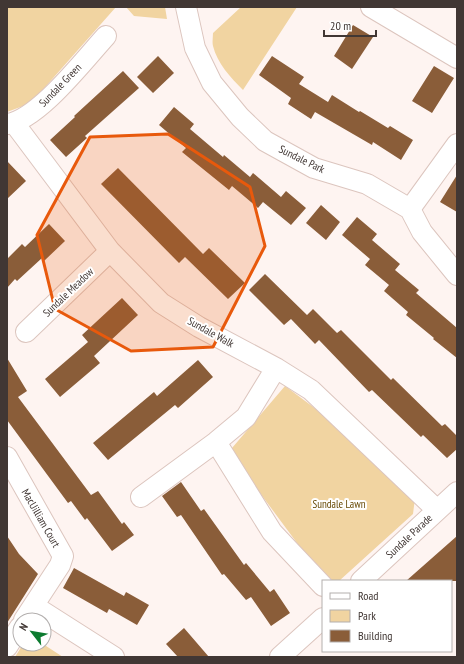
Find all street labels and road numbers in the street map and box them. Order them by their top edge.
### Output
street label: Sundale Green [36,60,84,110]
street label: Sundale Park [277,142,328,176]
street label: Sundale Meadow [40,264,97,320]
street label: Sundale Walk [185,314,237,351]
street label: MacUilliam Court [19,486,63,550]
street label: Sundale Parade [383,511,436,561]

